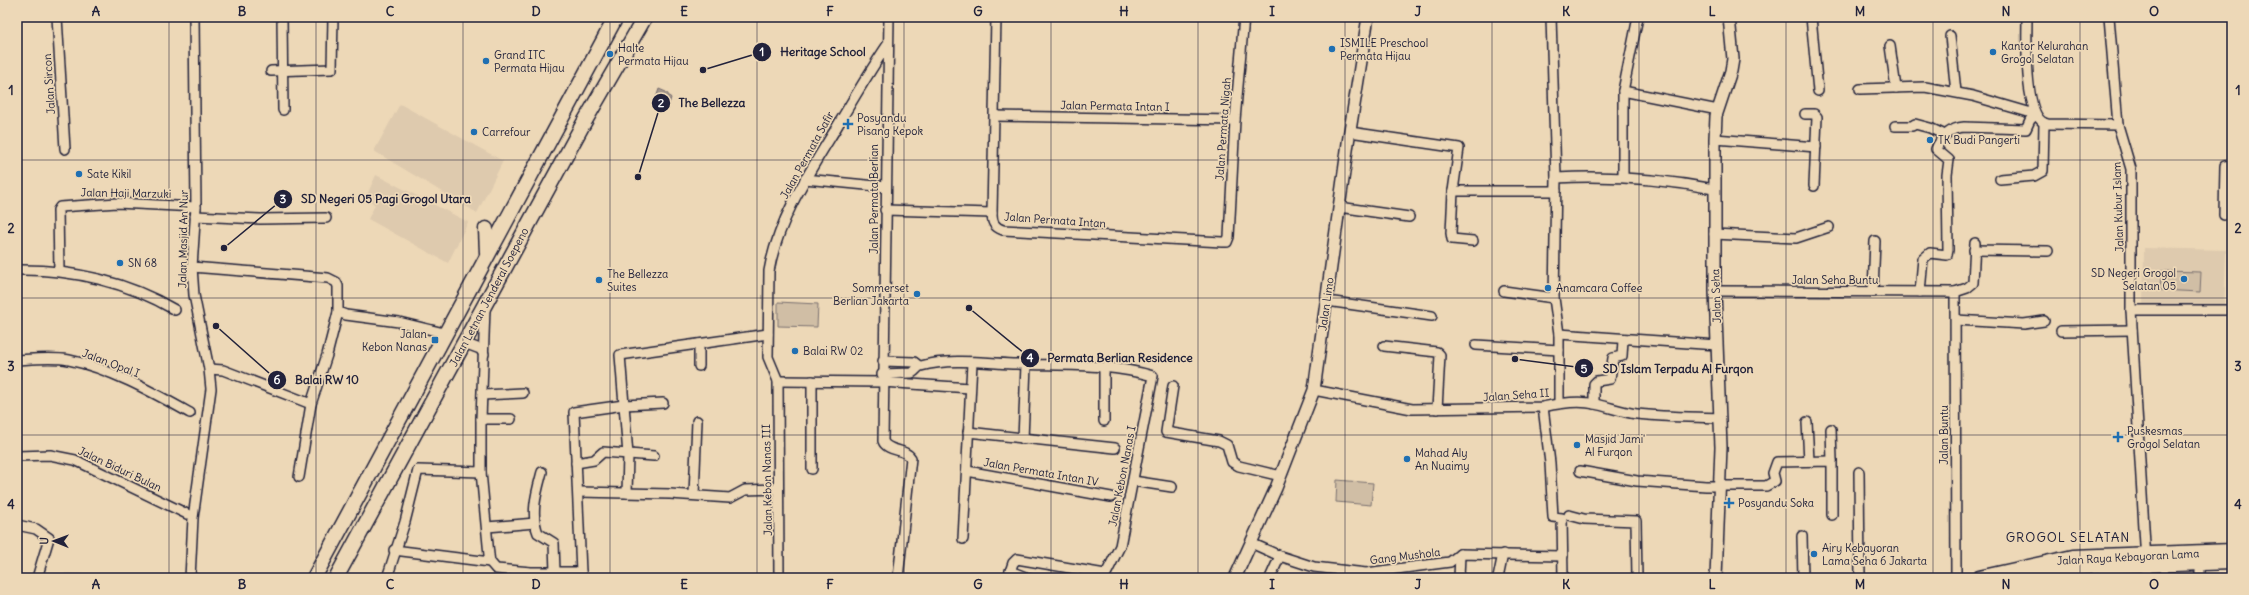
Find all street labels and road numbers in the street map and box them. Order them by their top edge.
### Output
street label: Jalan Sircon [40,53,58,115]
street label: Jalan Permata Nigah [1212,77,1234,181]
street label: Jalan Permata Intan I [1060,98,1170,114]
street label: Jalan Permata Safir [777,108,837,201]
street label: Jalan Permata Berlian [867,144,881,254]
street label: Jalan Kubur Islam [2109,161,2127,252]
street label: Jalan Haji Marzuki [81,185,171,201]
street label: Jalan Masjid An Nur [175,189,191,288]
street label: Jalan Permata Intan [1004,209,1106,231]
street label: Jalan Letnan Jenderal Soepeno [446,225,532,369]
street label: Jalan Seha [1708,269,1724,323]
street label: Jalan Seha Buntu [1792,273,1879,287]
street label: Jalan Limo [1315,276,1337,332]
street label: Jalan Opal I [80,346,142,380]
street label: Jalan Seha II [1482,386,1550,404]
street label: Jalan Buntu [1937,405,1951,465]
street label: Jalan Kebon Nanas III [759,424,775,536]
street label: Jalan Kebon Nanas I [1105,424,1139,527]
street label: Jalan Biduri Bulan [76,444,164,494]
street label: Jalan Permata Intan IV [982,455,1100,489]
street label: Gang Mushola [1369,545,1441,567]
street label: Jalan Raya Kebayoran Lama [2056,546,2200,568]

